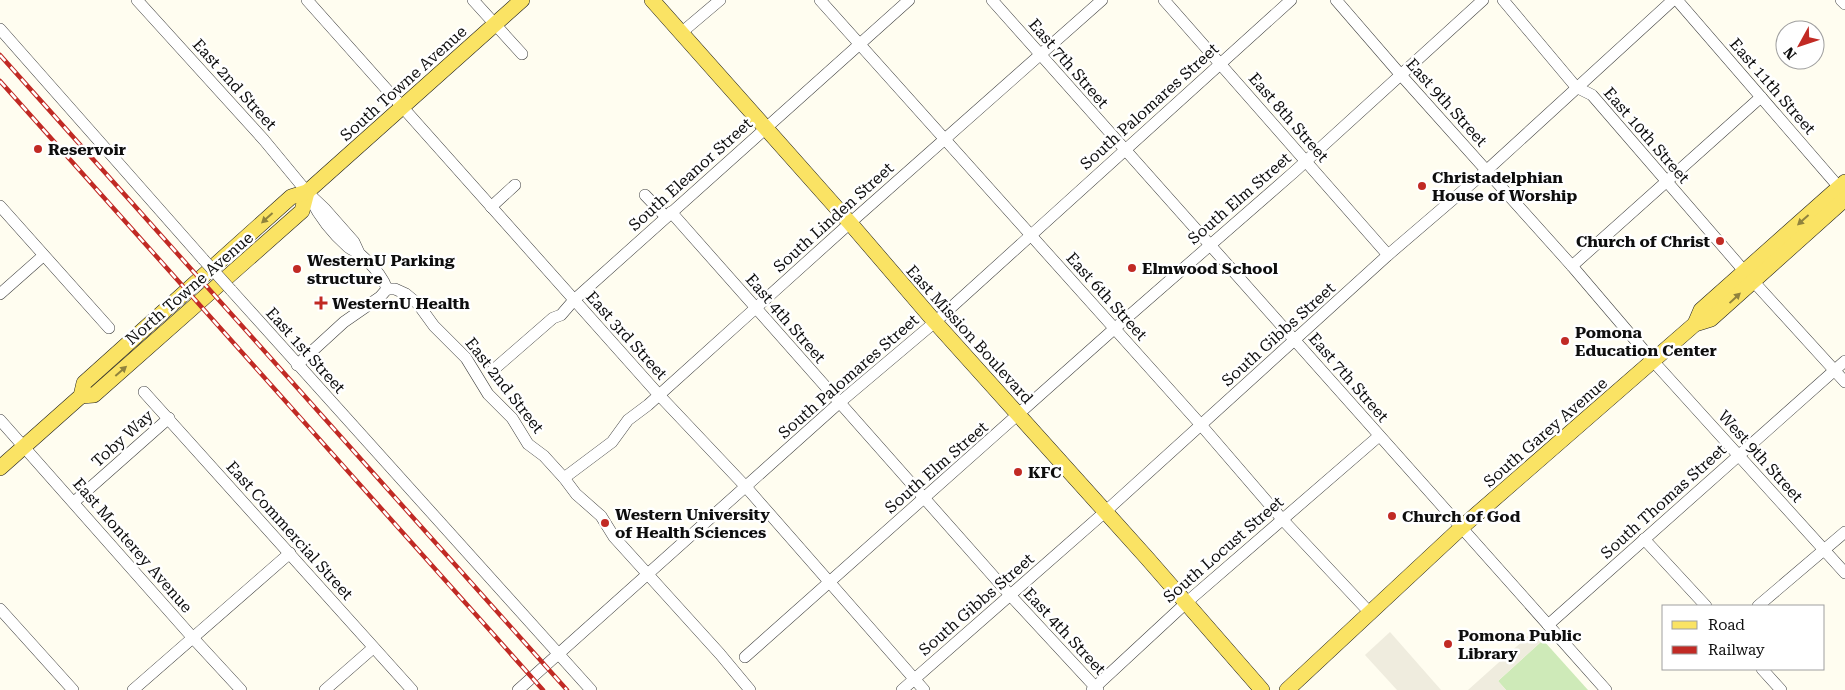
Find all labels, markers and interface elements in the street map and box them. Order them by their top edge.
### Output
street label: East 7th Street [1025,15,1112,112]
north arrow [1775,20,1825,70]
street label: South Towne Avenue [336,22,471,145]
street label: East 2nd Street [189,35,281,134]
street label: East 11th Street [1726,35,1819,138]
street label: South Palomares Street [1076,39,1222,174]
text: N [1780,44,1800,63]
street label: East 9th Street [1402,54,1491,150]
street label: East 8th Street [1245,69,1332,166]
street label: East 10th Street [1600,84,1693,187]
street label: South Eleanor Street [625,114,756,235]
place label: Reservoir [48,140,126,159]
marker: Reservoir [32,143,44,155]
street label: South Elm Street [1184,149,1295,248]
street label: South Linden Street [769,158,897,276]
place label: Christadelphian House of Worship [1432,168,1577,205]
marker: Christadelphian House of Worship [1416,180,1428,192]
one-way arrow [262,212,274,224]
one-way arrow [1797,214,1809,226]
street label: North Towne Avenue [122,228,257,349]
place label: Church of Christ [1576,232,1710,251]
marker: Church of Christ [1714,235,1726,247]
street label: East 6th Street [1062,248,1151,344]
place label: WesternU Parking structure [307,251,455,288]
place label: Elmwood School [1142,259,1279,278]
street label: East Mission Boulevard [902,261,1037,408]
marker: Elmwood School [1126,262,1138,274]
marker: WesternU Parking structure [291,263,303,275]
street label: East 4th Street [742,270,829,367]
street label: South Gibbs Street [1218,278,1339,390]
street label: East 3rd Street [582,287,671,383]
one-way arrow [1728,292,1740,304]
place label: WesternU Health [332,294,470,313]
marker: WesternU Health [314,296,328,310]
street label: East 1st Street [262,303,349,397]
street label: South Palomares Street [774,310,922,442]
place label: Pomona Education Center [1575,323,1717,360]
street label: East 7th Street [1305,329,1392,426]
street label: East 2nd Street [461,334,548,437]
marker: Pomona Education Center [1559,335,1571,347]
one-way arrow [114,366,127,377]
street label: South Garey Avenue [1480,373,1611,491]
street label: Toby Way [88,405,157,471]
street label: West 9th Street [1714,406,1807,506]
street label: South Elm Street [881,418,992,517]
street label: South Thomas Street [1597,440,1730,563]
street label: East Commercial Street [222,457,357,604]
place label: KFC [1028,463,1061,482]
marker: KFC [1012,466,1024,478]
street label: East Monterey Avenue [69,474,196,617]
street label: South Locust Street [1160,492,1287,607]
place label: Western University of Health Sciences [615,505,770,542]
place label: Church of God [1402,507,1521,526]
marker: Church of God [1386,510,1398,522]
marker: Western University of Health Sciences [599,517,611,529]
street label: South Gibbs Street [915,549,1038,659]
street label: East 4th Street [1020,584,1110,679]
legend [1662,605,1825,670]
text: Road [1708,616,1745,634]
place label: Pomona Public Library [1458,626,1581,663]
marker: Pomona Public Library [1442,638,1454,650]
text: Railway [1708,641,1765,659]

